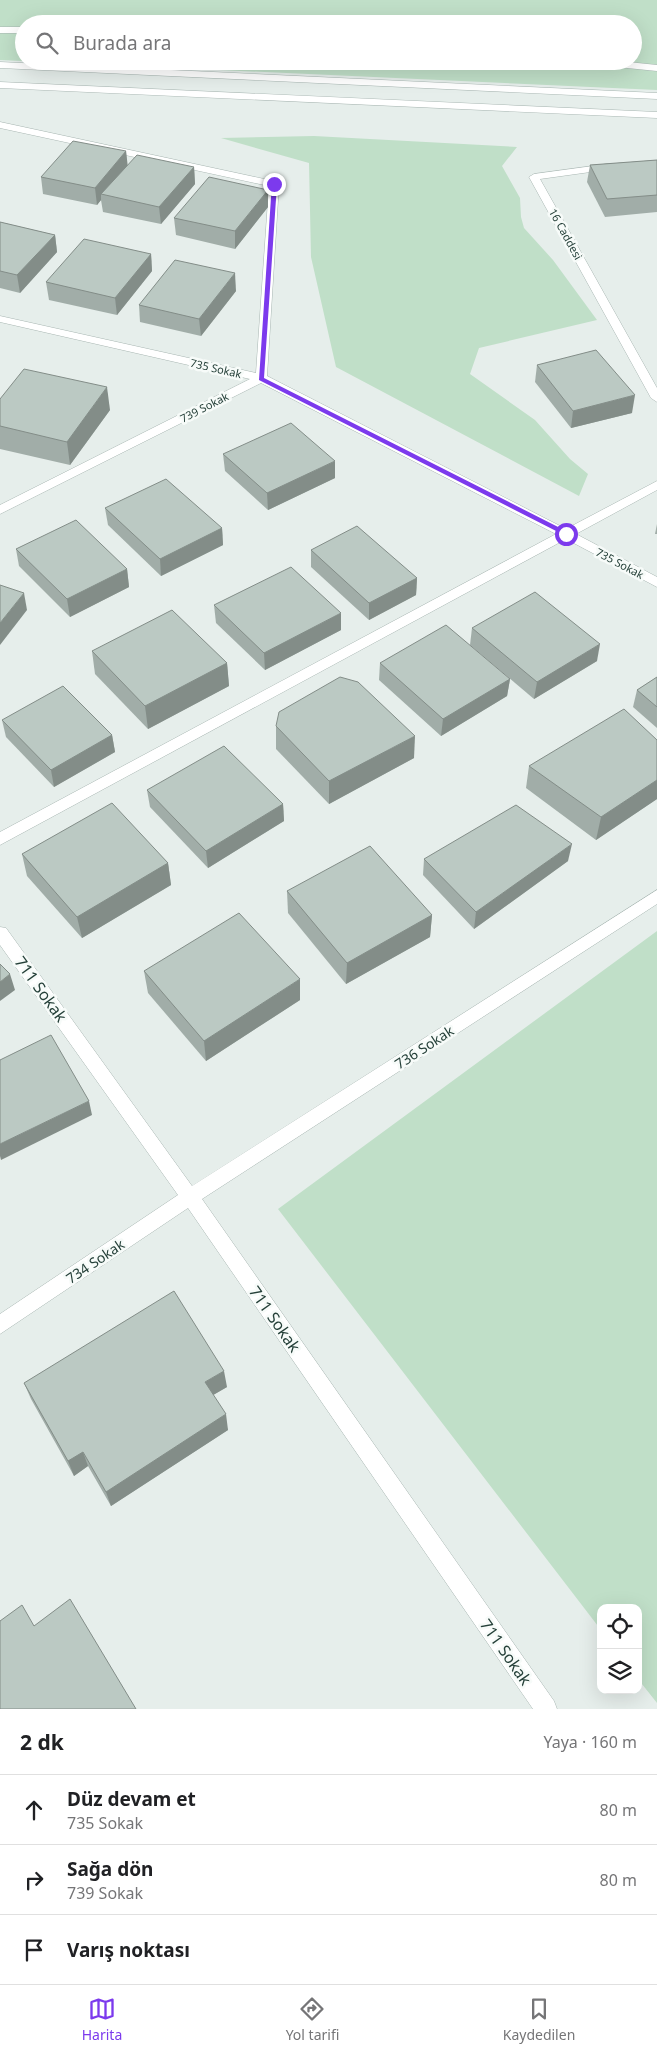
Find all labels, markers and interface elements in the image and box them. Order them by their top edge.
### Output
search box [15,15,642,70]
icon: search [33,29,61,57]
text: Burada ara [73,30,171,56]
route end [263,173,286,196]
street label: 16 Caddesi [546,206,586,262]
street label: 735 Sokak [189,355,243,381]
street label: 739 Sokak [177,388,231,426]
route start [555,523,578,546]
street label: 735 Sokak [593,544,647,582]
street label: 711 Sokak [10,952,73,1027]
street label: 736 Sokak [391,1021,458,1073]
street label: 734 Sokak [62,1234,128,1288]
street label: 711 Sokak [244,1281,306,1357]
map controls [597,1604,642,1694]
button: locate [597,1604,642,1649]
street label: 711 Sokak [475,1614,537,1690]
button: layers [597,1649,642,1694]
text: 2 dk [20,1728,64,1756]
text: Yaya · 160 m [543,1731,637,1753]
text: Düz devam et [67,1786,196,1812]
icon: ahead [20,1796,48,1824]
text: 80 m [600,1799,637,1821]
text: 735 Sokak [67,1812,143,1834]
text: Sağa dön [67,1856,153,1882]
icon: right [20,1866,48,1894]
text: 80 m [600,1869,637,1891]
text: 739 Sokak [67,1882,143,1904]
icon: arrive [20,1936,48,1964]
text: Varış noktası [67,1937,190,1963]
tab: Harita [82,1995,122,2044]
tab: Yol tarifi [286,1995,339,2044]
tab: Kaydedilen [503,1995,575,2044]

